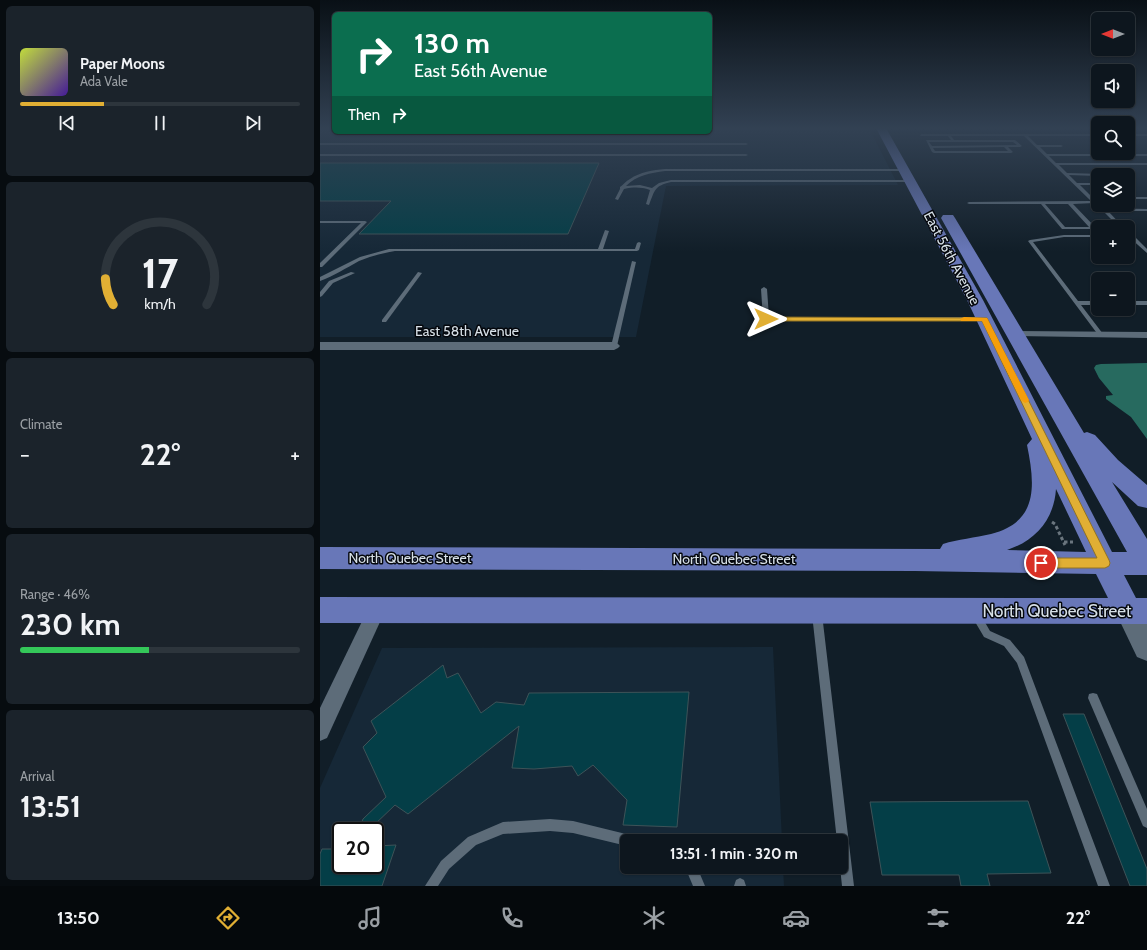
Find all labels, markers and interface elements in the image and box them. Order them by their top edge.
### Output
north arrow [1091,12,1135,56]
map controls [1091,12,1135,316]
text: 130 m [414,26,490,60]
icon: right [348,28,400,80]
text: Paper Moons [80,55,165,73]
text: East 56th Avenue [414,60,547,82]
button: sound [1091,64,1135,108]
text: Ada Vale [80,73,128,89]
icon: right [388,104,410,126]
text: Then [348,106,380,124]
icon: previous [56,112,78,134]
icon: pause [149,112,171,134]
icon: next [242,112,264,134]
button: search [1091,116,1135,160]
button: layers [1091,168,1135,212]
street label: East 56th Avenue [920,208,984,308]
button: + [1091,220,1135,264]
text: 17 [142,248,178,298]
button: − [1091,272,1135,316]
text: km/h [144,295,176,313]
position arrow [745,298,787,340]
street label: East 58th Avenue [415,322,519,340]
text: Climate [20,416,62,432]
text: 22° [140,436,180,473]
text: − [20,441,30,468]
text: + [290,441,300,468]
pin [1024,546,1058,580]
street label: North Quebec Street [349,549,472,567]
street label: North Quebec Street [673,550,796,568]
icon: arrive [1030,552,1052,574]
text: Range · 46% [20,586,90,602]
street label: North Quebec Street [982,601,1132,621]
text: 230 km [20,606,121,643]
text: Arrival [20,768,55,784]
text: 13:51 [20,788,81,825]
speed limit sign: 20 [332,822,384,874]
text: 13:51 · 1 min · 320 m [670,845,798,863]
icon: directions [214,904,242,932]
icon: music [356,904,384,932]
icon: phone [498,904,526,932]
icon: climate [640,904,668,932]
icon: car [782,904,810,932]
icon: filters [924,904,952,932]
text: 13:50 [57,907,100,929]
text: 22° [1066,907,1090,929]

